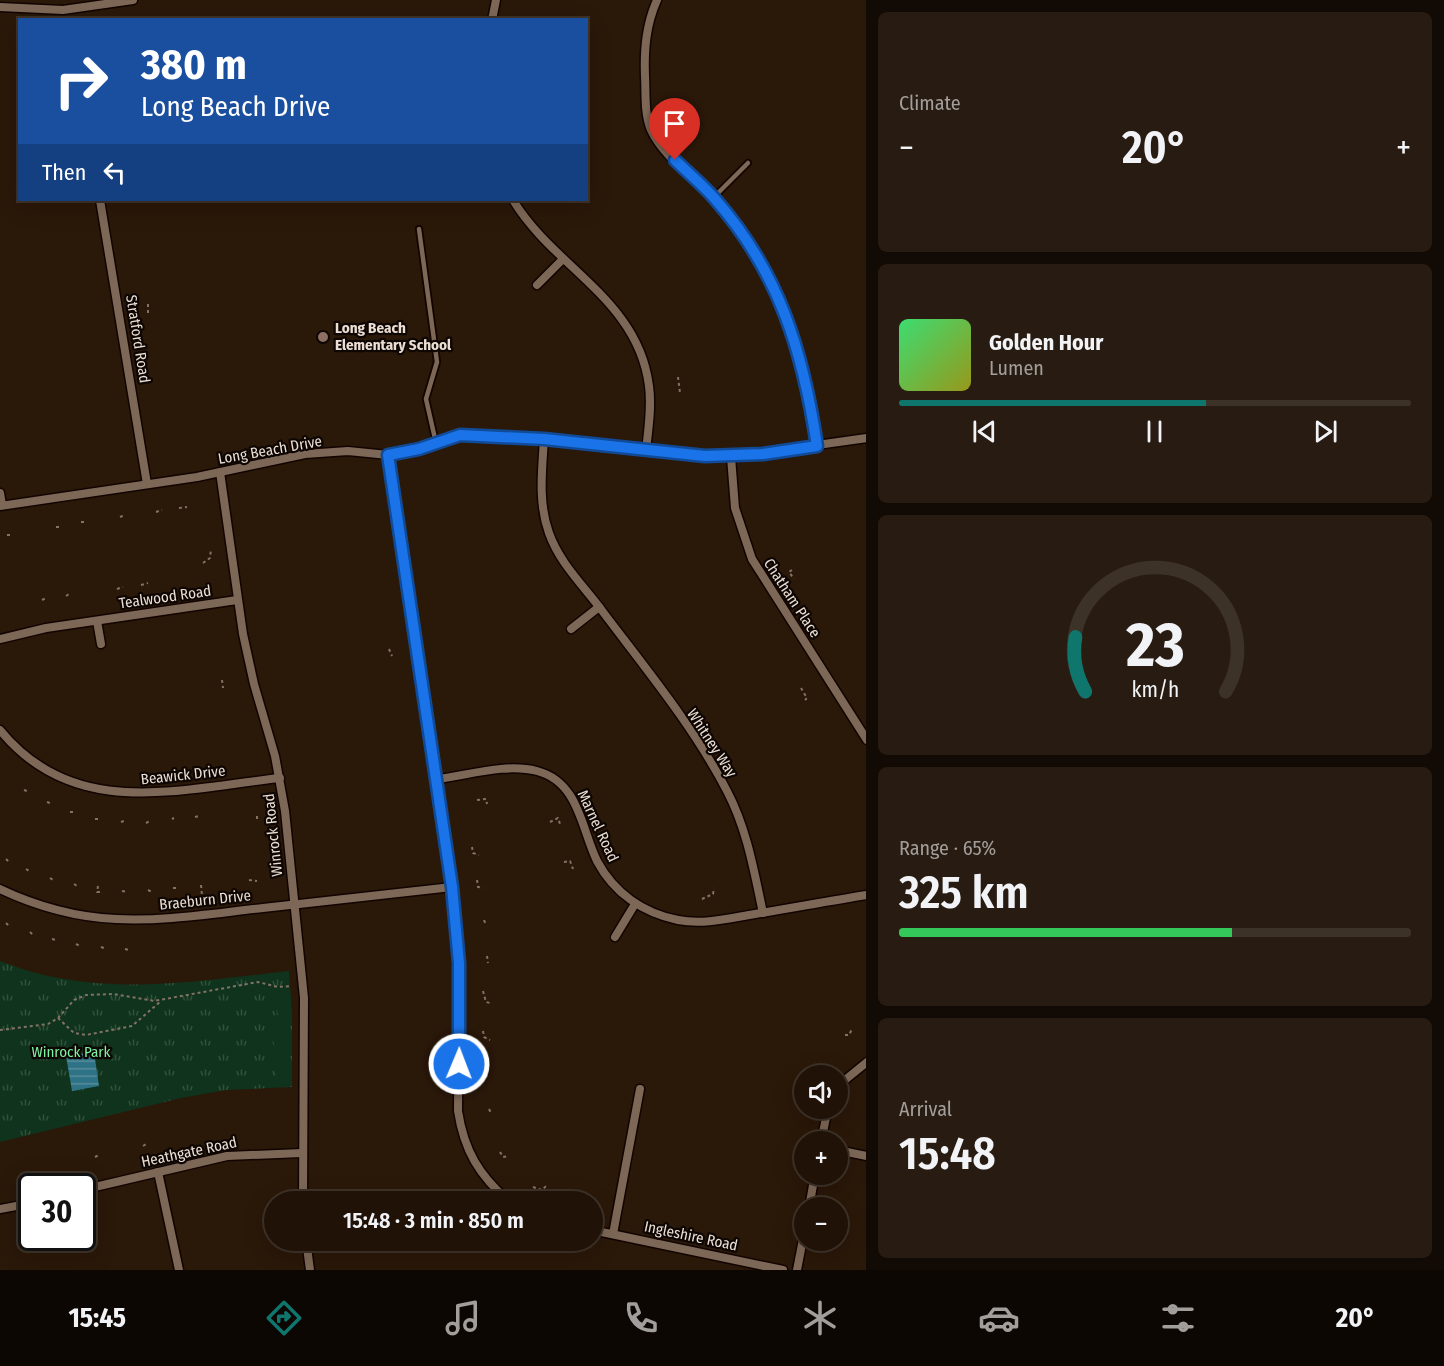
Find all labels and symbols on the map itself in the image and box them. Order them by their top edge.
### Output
pin [649,98,700,160]
street label: Stratford Road [122,294,154,384]
place label: Long Beach Elementary School [335,319,452,354]
marker: Long Beach Elementary School [316,330,330,344]
street label: Long Beach Drive [217,432,323,468]
street label: Chatham Place [760,555,824,641]
street label: Tealwood Road [118,582,212,612]
street label: Whitney Way [683,705,741,781]
street label: Beawick Drive [140,762,226,788]
street label: Marnel Road [574,787,622,865]
street label: Winrock Road [260,792,286,878]
street label: Braeburn Drive [158,886,252,914]
position arrow [427,1032,491,1096]
park label: Winrock Park [31,1043,111,1061]
street label: Heathgate Road [140,1133,238,1171]
speed limit sign: 30 [18,1173,96,1251]
street label: Ingleshire Road [643,1217,739,1255]

